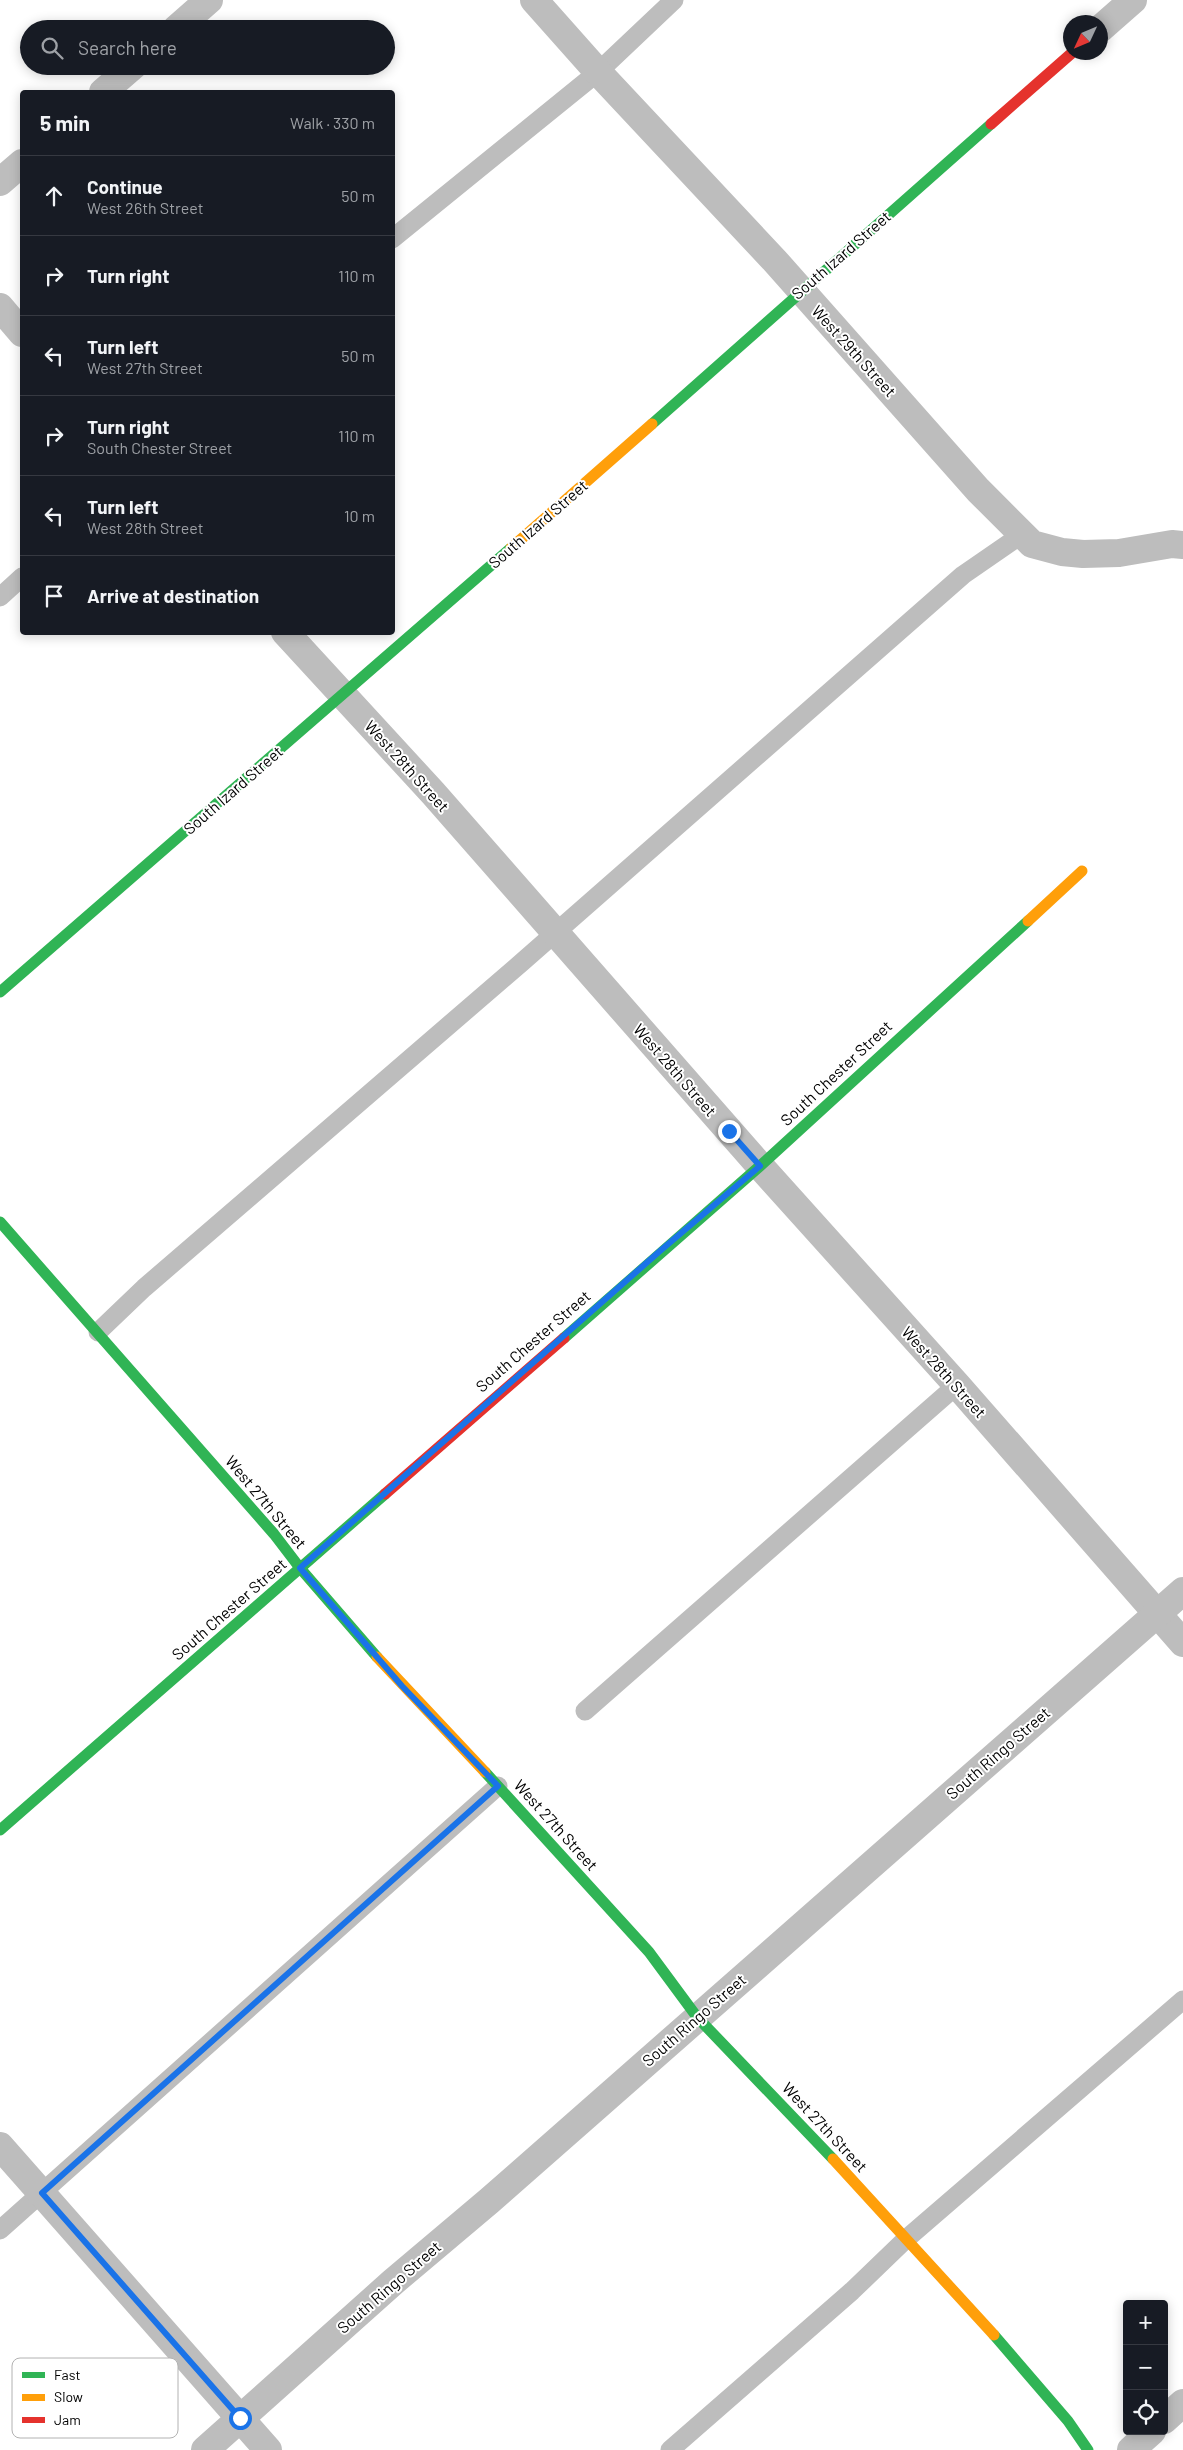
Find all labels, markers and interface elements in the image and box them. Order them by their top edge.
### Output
north arrow [1063,15,1108,60]
search box [20,20,395,75]
icon: search [38,34,66,62]
text: Search here [78,36,177,59]
text: 5 min [40,110,90,135]
text: Walk · 330 m [290,113,375,132]
text: Continue [87,175,163,198]
icon: ahead [40,182,68,210]
text: 50 m [341,186,375,205]
text: West 26th Street [87,198,204,217]
street label: South Izard Street [787,206,894,303]
icon: right [40,262,68,290]
text: Turn right [87,264,169,287]
text: 110 m [338,266,375,285]
street label: West 29th Street [808,301,900,400]
text: Turn left [87,335,158,358]
icon: left [40,342,68,370]
text: 50 m [341,346,375,365]
text: West 27th Street [87,358,203,377]
text: Turn right [87,415,169,438]
icon: right [40,422,68,450]
text: 110 m [338,426,375,445]
text: South Chester Street [87,438,232,457]
street label: South Izard Street [484,475,591,572]
text: Turn left [87,495,158,518]
icon: left [40,502,68,530]
text: 10 m [344,506,375,525]
text: West 28th Street [87,518,204,537]
icon: arrive [40,582,68,610]
text: Arrive at destination [87,584,259,607]
street label: West 28th Street [361,716,453,815]
street label: South Izard Street [179,741,286,838]
street label: South Chester Street [776,1016,895,1129]
street label: West 28th Street [630,1019,721,1120]
route end [718,1120,741,1143]
street label: South Chester Street [472,1286,594,1395]
street label: West 28th Street [898,1322,990,1421]
street label: West 27th Street [222,1451,311,1552]
street label: South Chester Street [168,1554,290,1663]
street label: South Ringo Street [942,1702,1053,1803]
street label: West 27th Street [511,1775,602,1874]
street label: South Ringo Street [638,1969,749,2070]
street label: West 27th Street [779,2078,872,2175]
street label: South Ringo Street [333,2236,444,2337]
map controls [1123,2300,1168,2435]
button: + [1123,2300,1168,2345]
button: − [1123,2345,1168,2390]
legend [12,2358,178,2438]
text: Fast [54,2366,80,2383]
text: Slow [54,2388,83,2405]
button: locate [1123,2390,1168,2435]
route start [229,2407,252,2430]
text: Jam [54,2411,81,2428]

